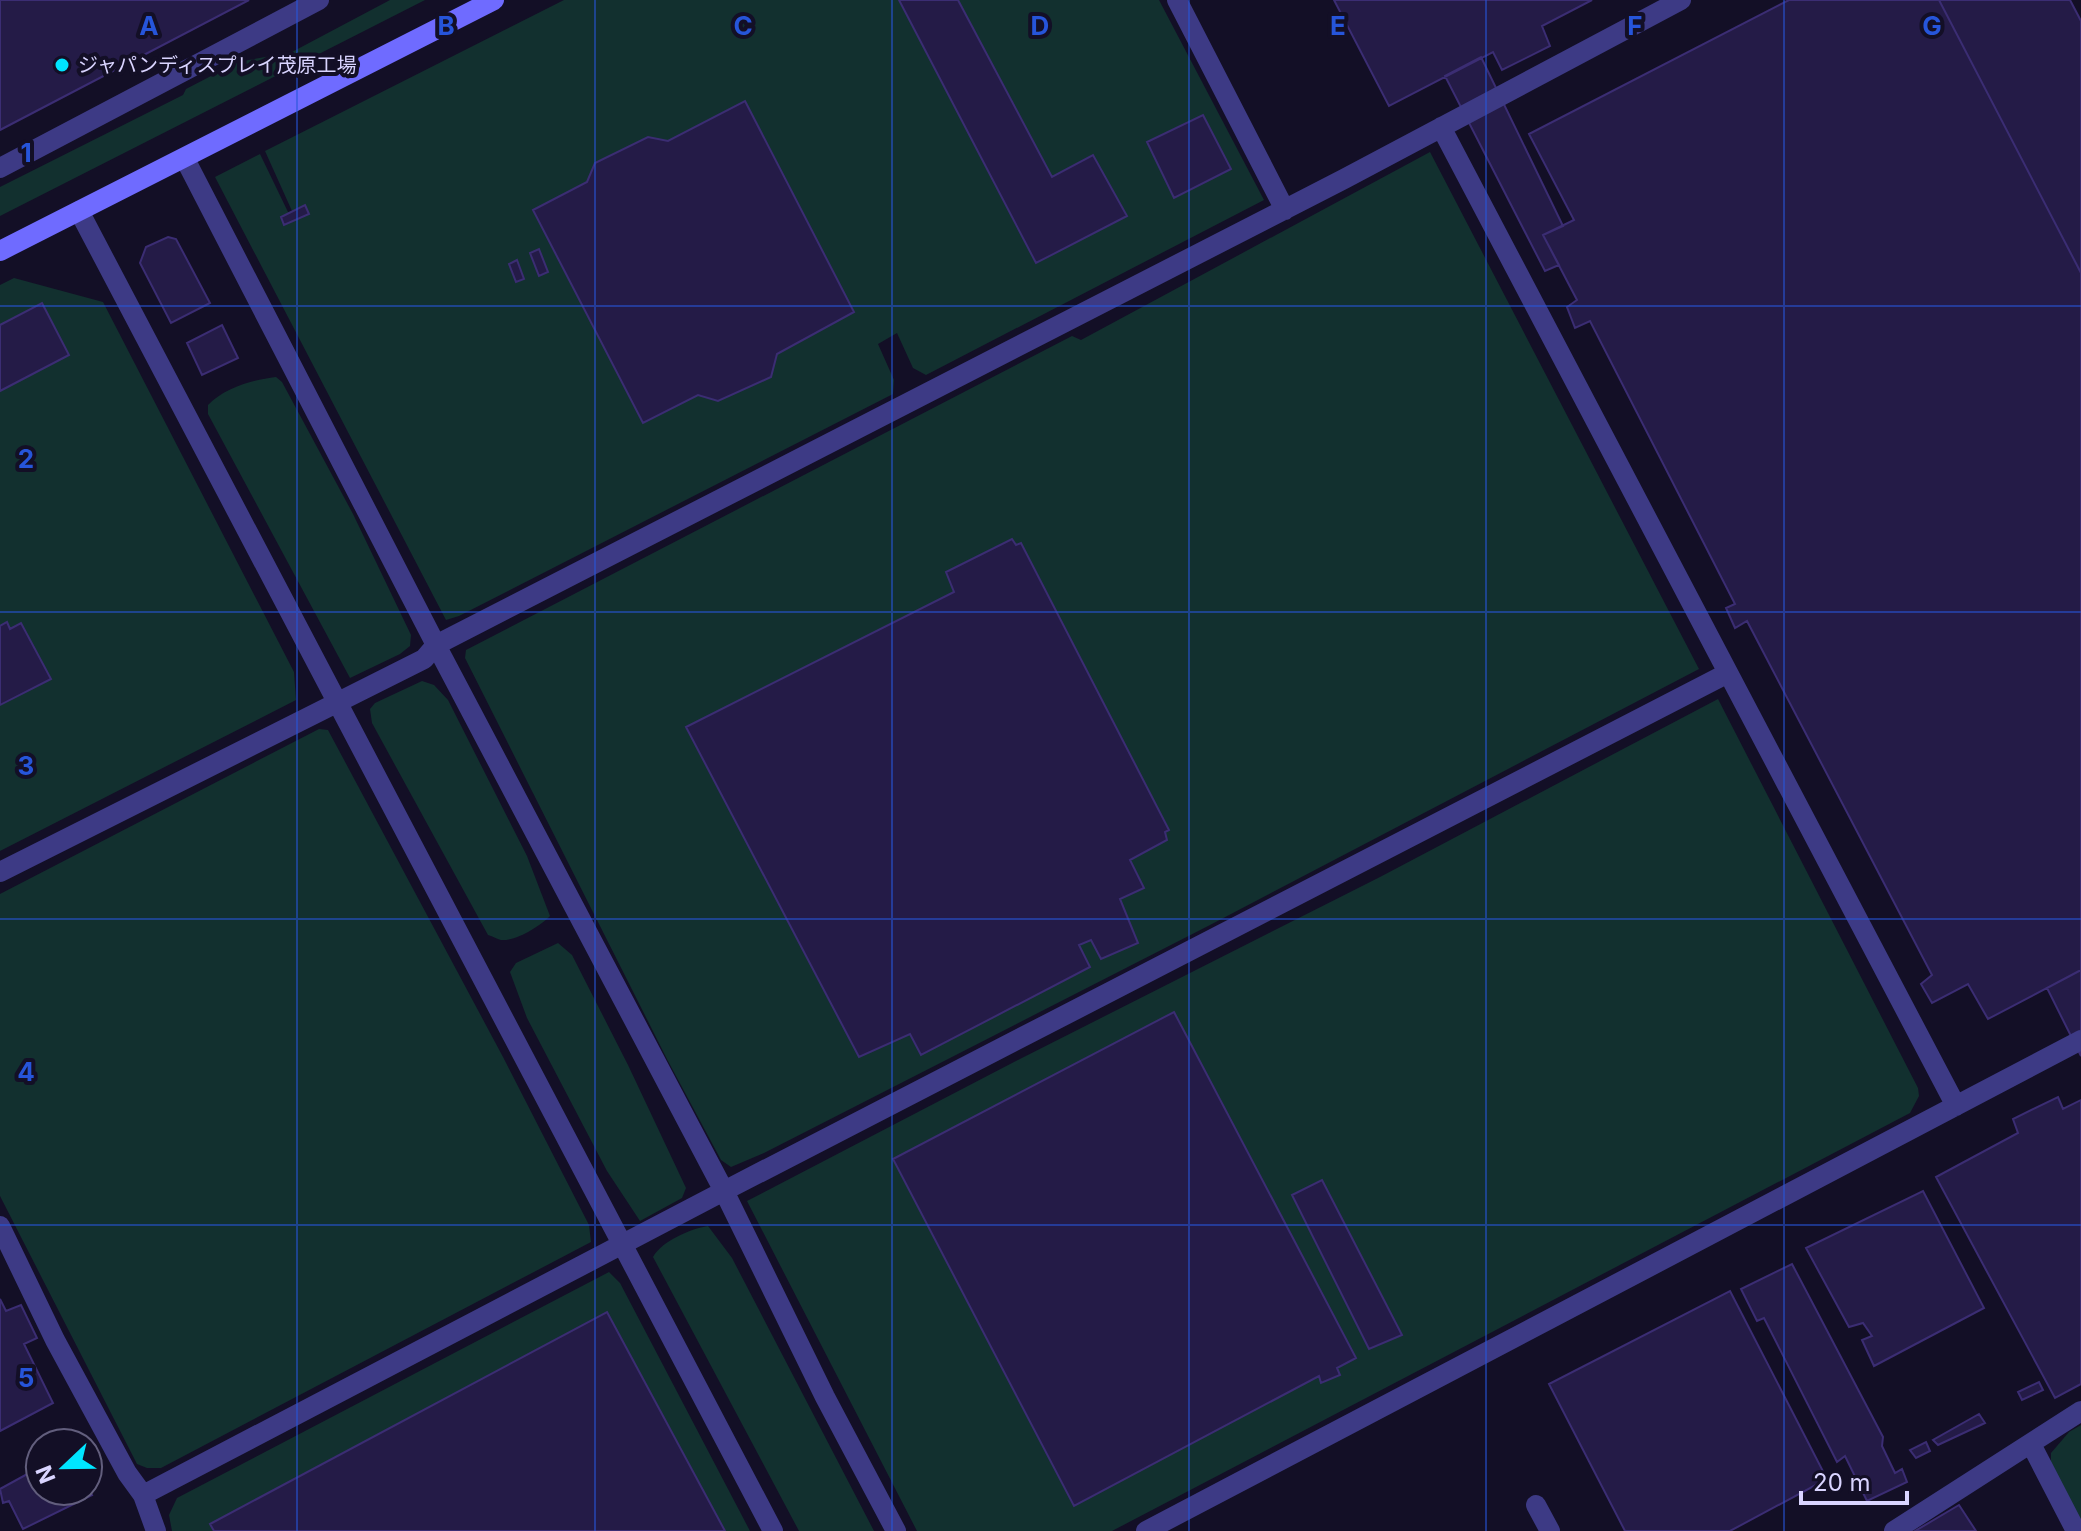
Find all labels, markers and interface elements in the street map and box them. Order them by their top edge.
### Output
text: A [139,10,159,41]
text: B [437,10,455,41]
text: C [733,10,753,41]
text: D [1031,10,1049,41]
text: E [1330,10,1346,41]
text: F [1627,10,1643,41]
text: G [1922,10,1942,41]
place label: ジャパンディスプレイ茂原工場 [78,53,357,77]
marker: ジャパンディスプレイ茂原工場 [53,56,71,74]
text: 1 [20,137,32,168]
text: 2 [18,443,34,474]
text: 3 [18,750,34,781]
text: 4 [17,1056,35,1087]
text: 5 [18,1362,34,1393]
north arrow [24,1427,104,1507]
scale bar [1801,1455,1907,1505]
text: N [30,1462,61,1487]
text: 20 m [1813,1468,1871,1497]

